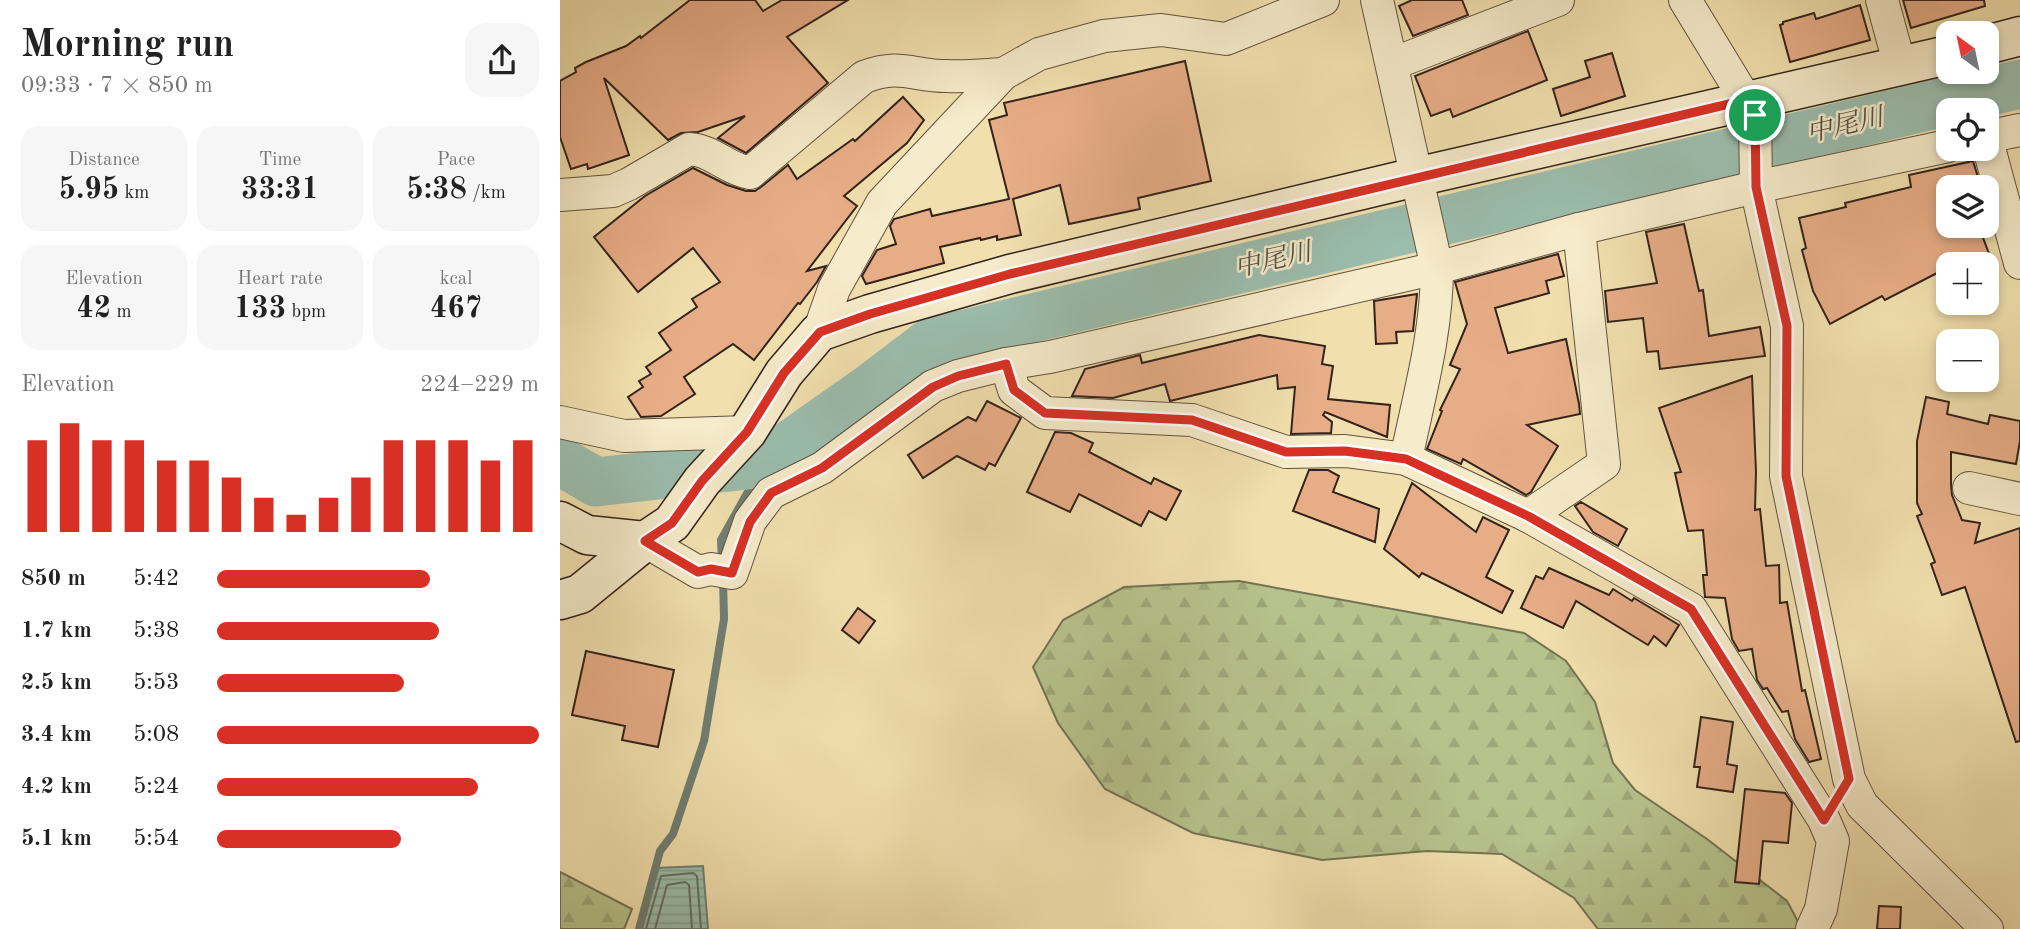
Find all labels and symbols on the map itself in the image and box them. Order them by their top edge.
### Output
north arrow [1936,21,1998,84]
pin [1725,85,1785,145]
water label: 中尾川 [1804,102,1889,147]
water label: 中尾川 [1232,237,1317,282]

